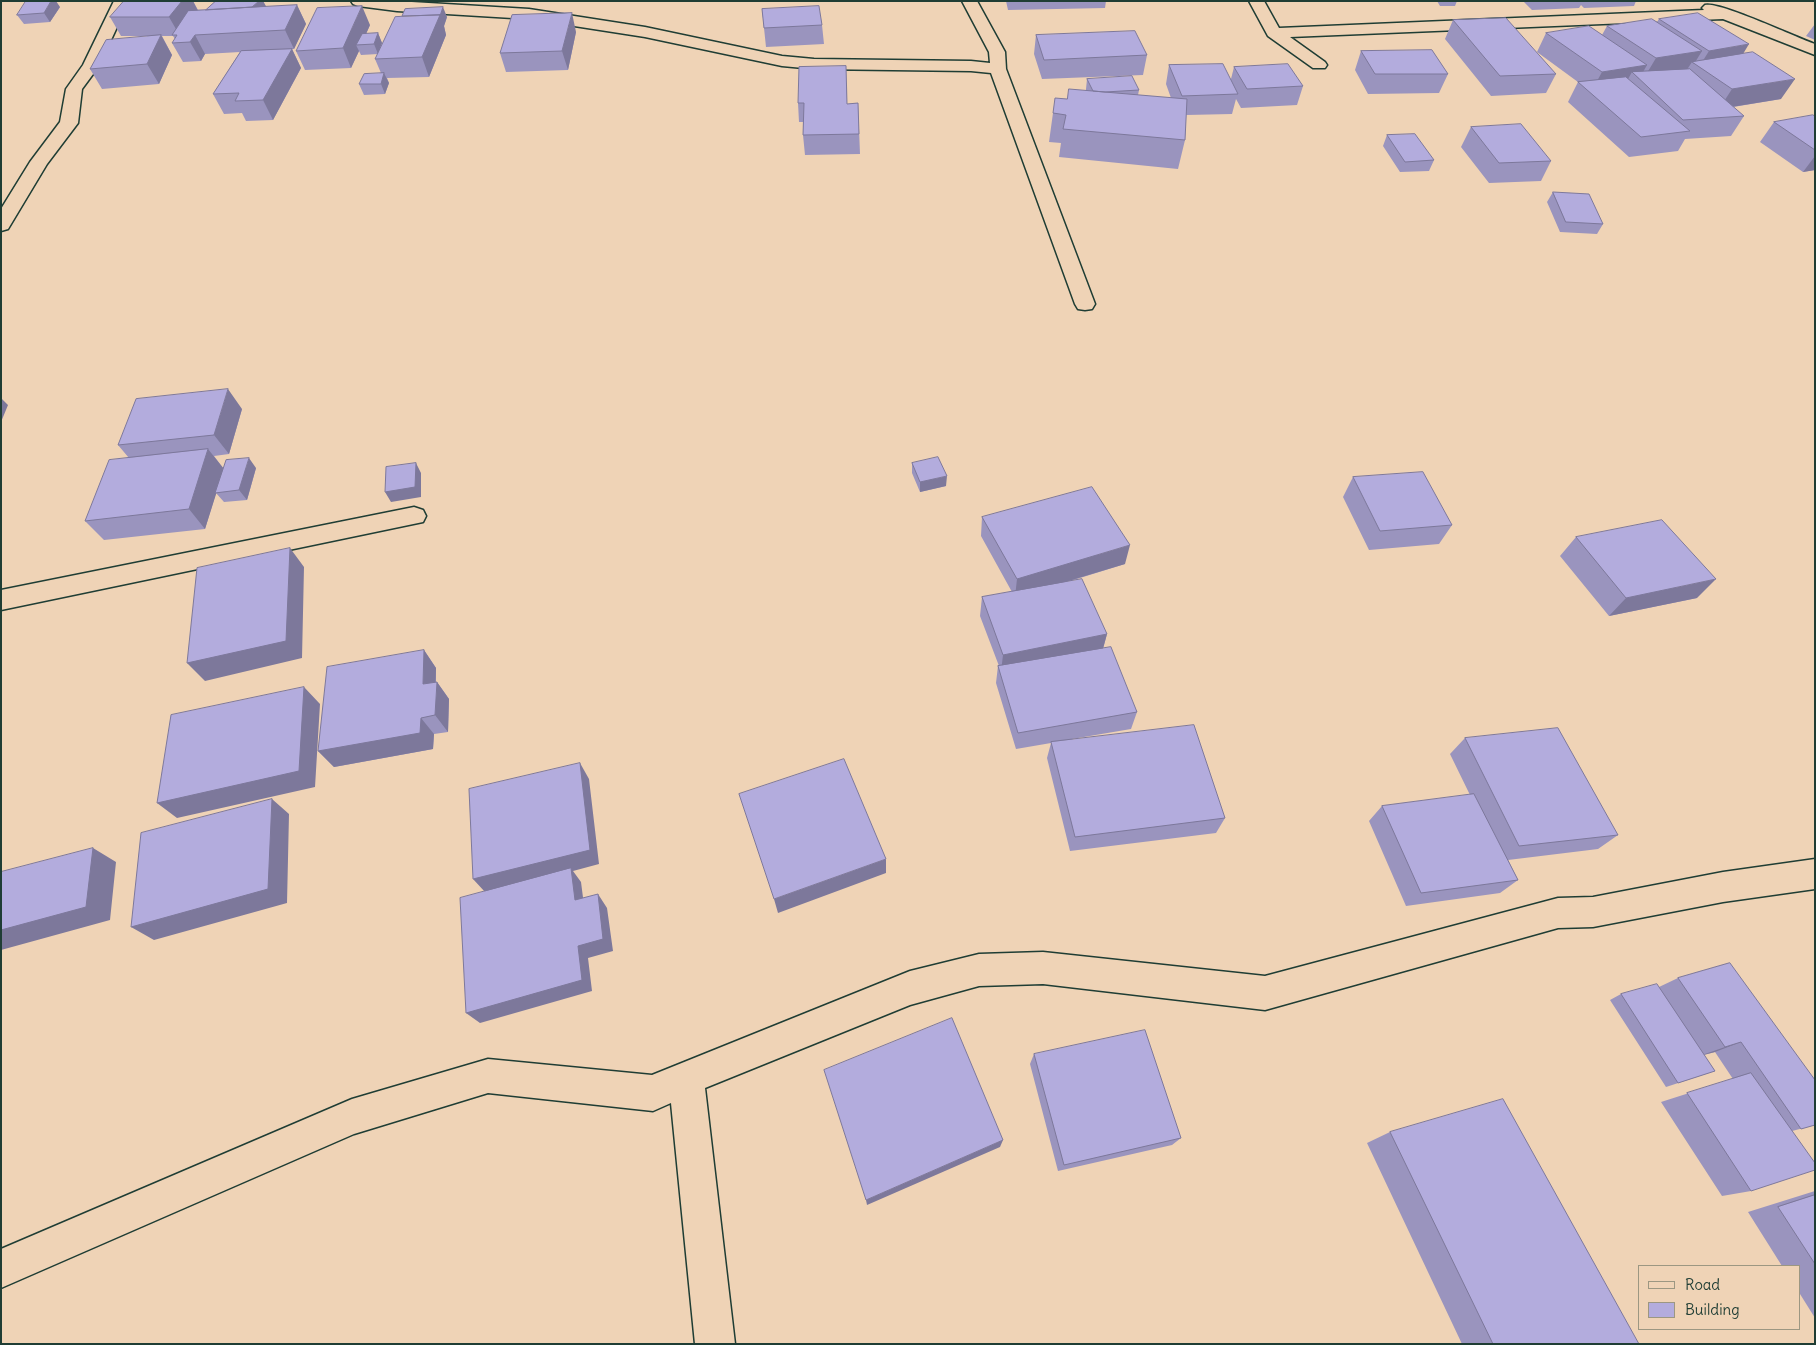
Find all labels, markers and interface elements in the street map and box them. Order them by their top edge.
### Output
legend [1638,1265,1801,1330]
text: Road [1685,1275,1720,1294]
text: Building [1685,1300,1740,1319]

